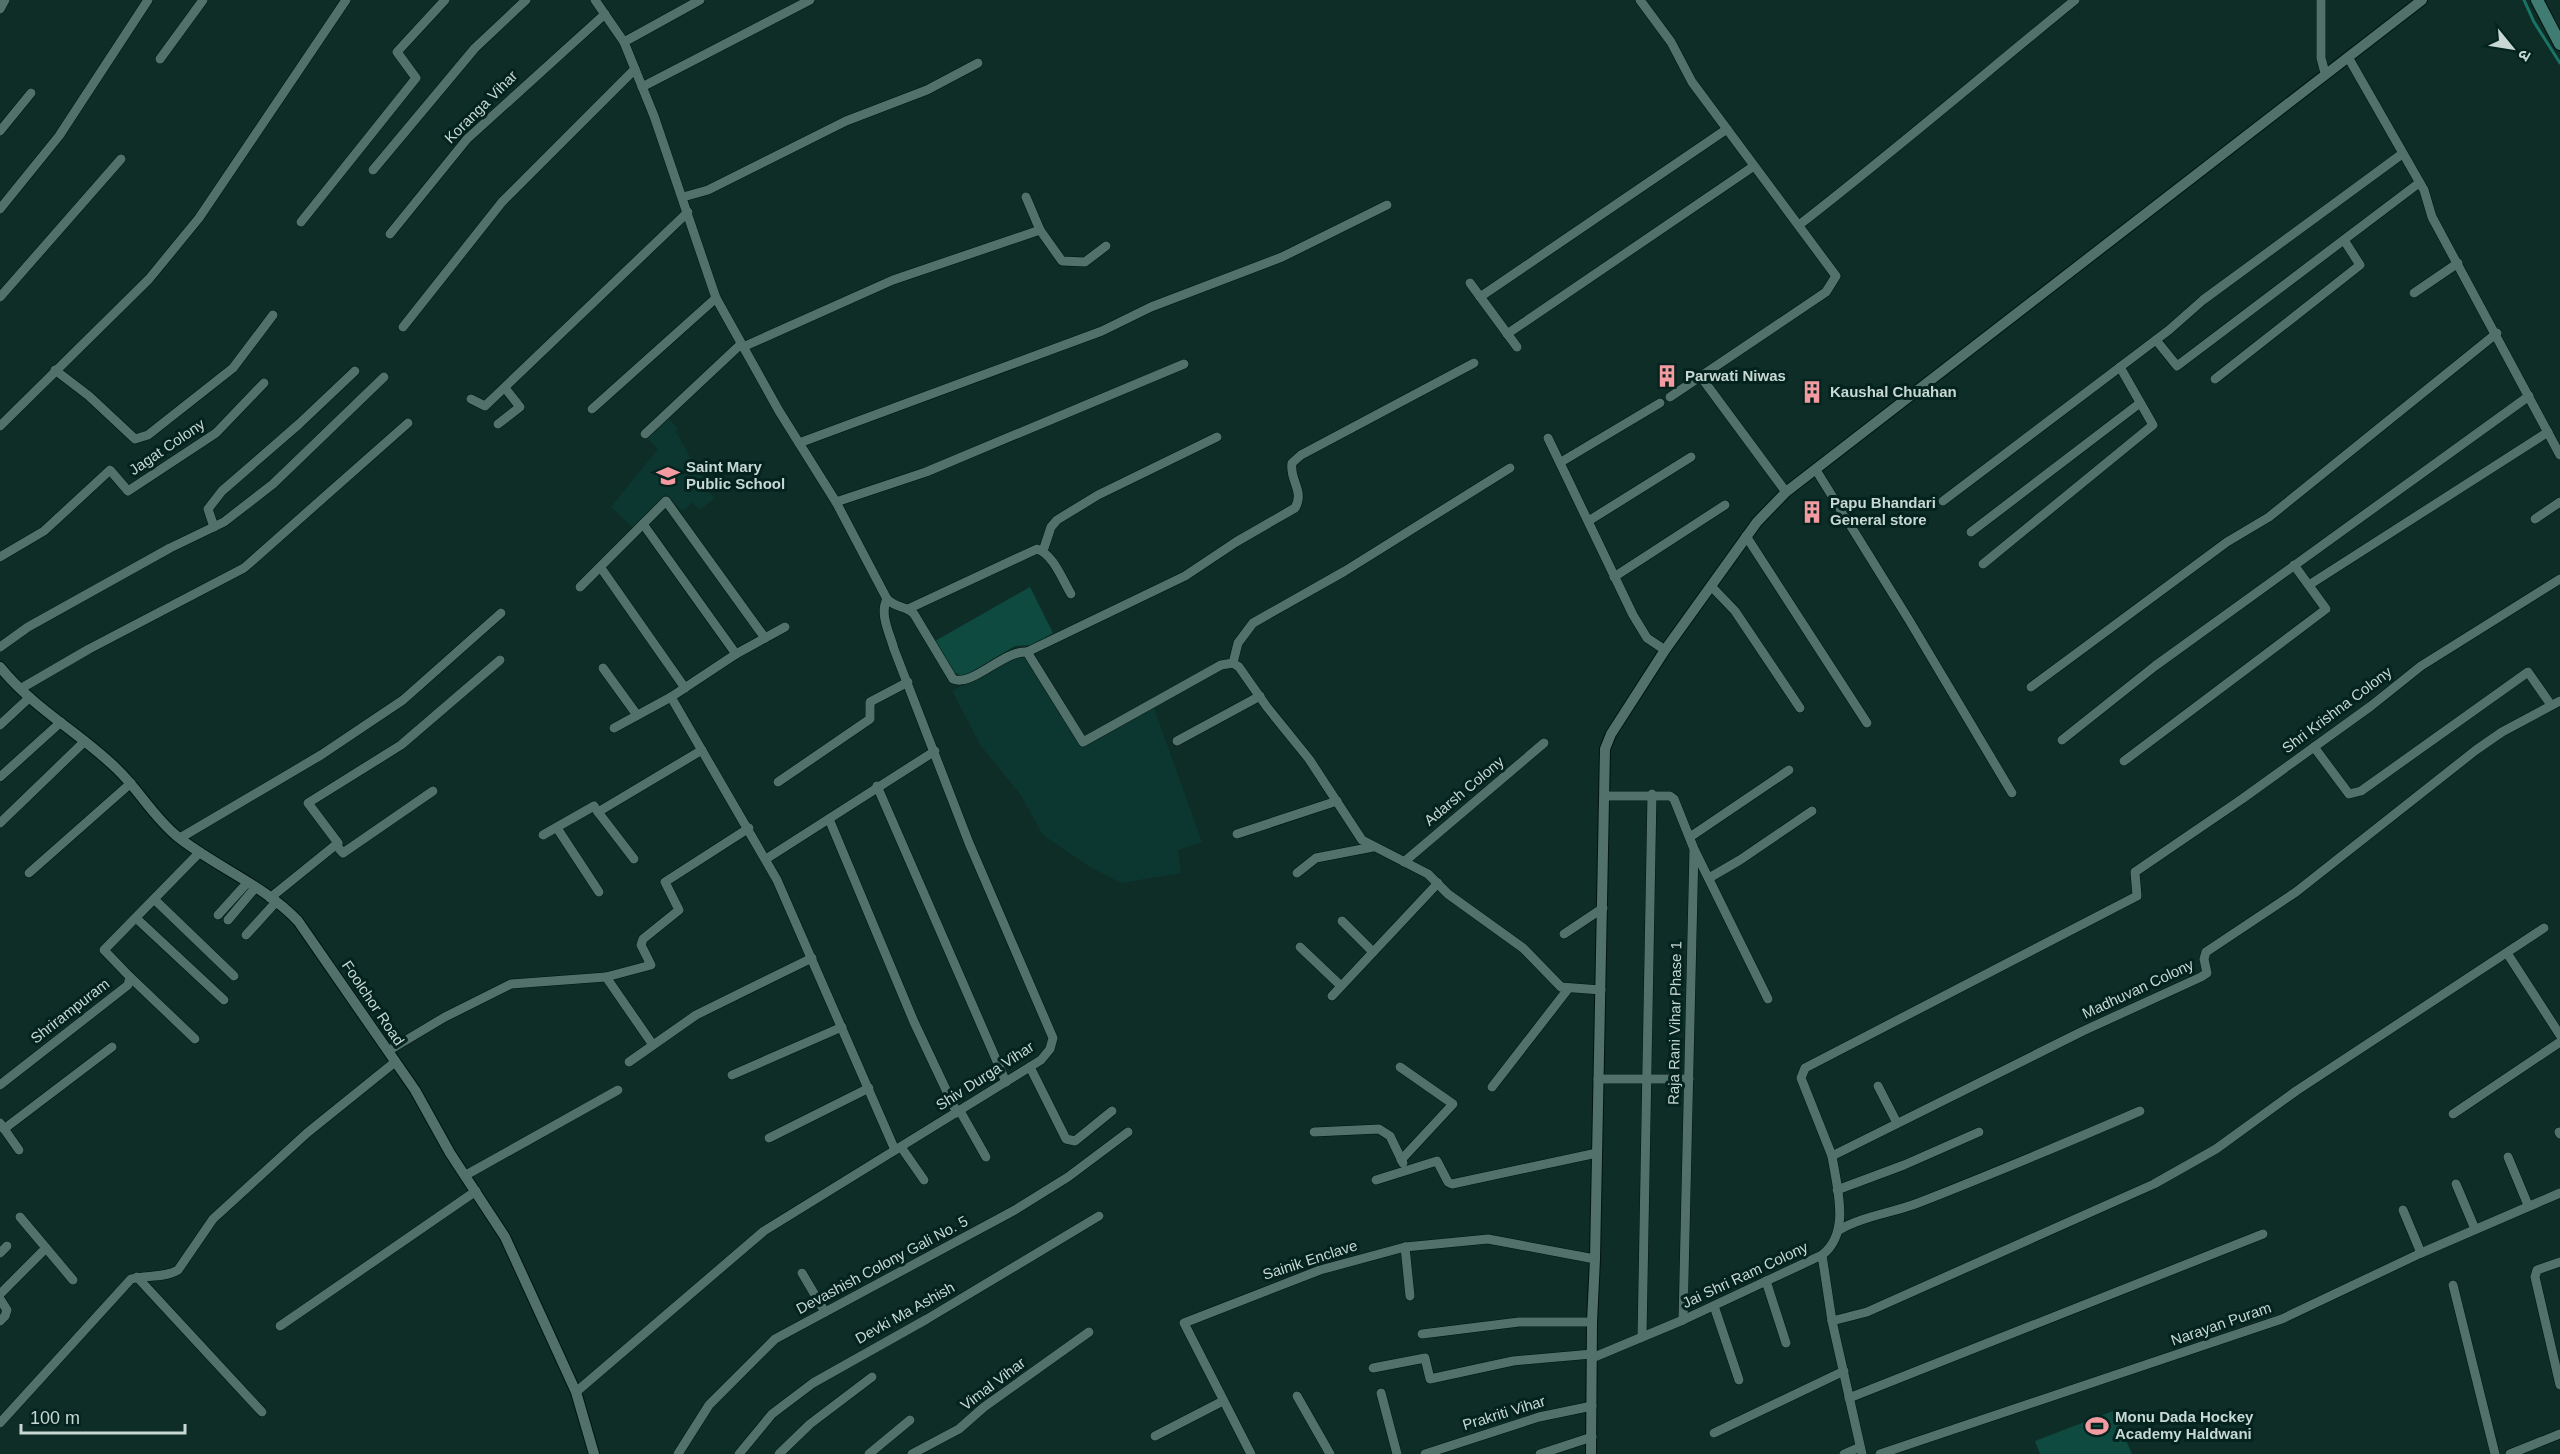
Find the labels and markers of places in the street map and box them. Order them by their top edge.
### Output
building icon: Parwati Niwas [1654,363,1680,389]
place label: Parwati Niwas [1685,367,1786,384]
building icon: Kaushal Chuahan [1799,379,1825,405]
place label: Kaushal Chuahan [1830,383,1957,400]
place label: Saint Mary Public School [686,458,785,492]
school or university icon: Saint Mary Public School [655,463,681,489]
place label: Papu Bhandari General store [1830,494,1936,528]
building icon: Papu Bhandari General store [1799,499,1825,525]
place label: Monu Dada Hockey Academy Haldwani [2115,1408,2254,1442]
sports icon: Monu Dada Hockey Academy Haldwani [2084,1413,2110,1439]

